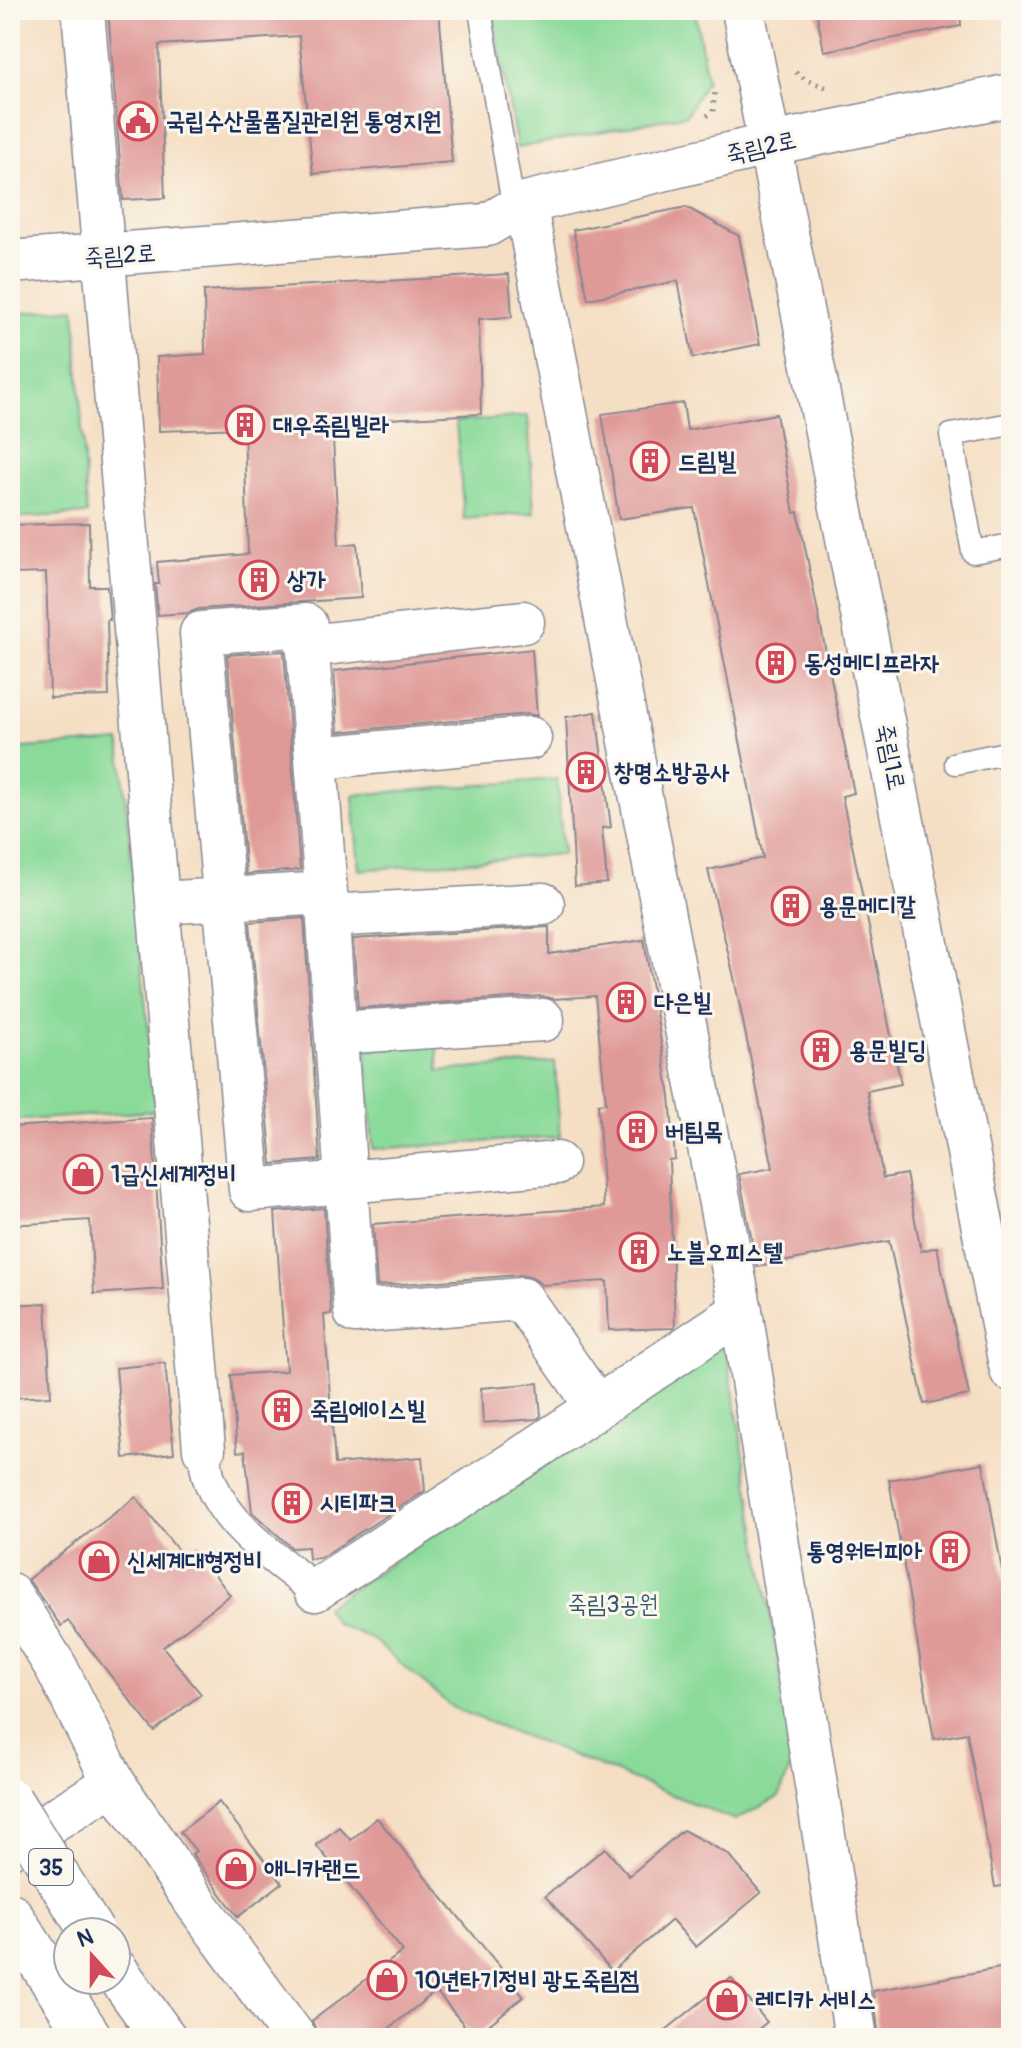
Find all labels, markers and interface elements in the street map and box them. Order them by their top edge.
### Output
public building icon: 국립수산물품질관리원 통영지원 [117,100,159,142]
place label: 국립수산물품질관리원 통영지원 [166,107,442,136]
street label: 죽림2로 [723,125,799,170]
street label: 죽림2로 [83,239,157,272]
building icon: 대우죽림빌라 [224,404,266,446]
place label: 대우죽림빌라 [273,411,390,440]
building icon: 드림빌 [629,440,671,482]
place label: 드림빌 [678,447,737,476]
building icon: 상가 [238,559,280,601]
place label: 상가 [287,566,326,595]
building icon: 동성메디프라자 [755,642,797,684]
place label: 동성메디프라자 [804,649,939,678]
street label: 죽림1로 [870,721,911,793]
building icon: 창명소방공사 [565,751,607,793]
place label: 창명소방공사 [614,758,730,787]
building icon: 용문메디칼 [770,885,812,927]
place label: 용문메디칼 [819,892,916,921]
building icon: 다은빌 [605,981,647,1023]
place label: 다은빌 [654,988,713,1017]
building icon: 용문빌딩 [800,1029,842,1071]
place label: 용문빌딩 [849,1036,926,1065]
building icon: 버팀목 [616,1110,658,1152]
place label: 버팀목 [665,1117,723,1146]
shop icon: 1급신세계정비 [62,1153,104,1195]
place label: 1급신세계정비 [111,1160,236,1189]
building icon: 노블오피스텔 [618,1231,660,1273]
place label: 노블오피스텔 [667,1238,784,1267]
building icon: 죽림에이스빌 [261,1389,303,1431]
place label: 죽림에이스빌 [310,1396,427,1425]
building icon: 시티파크 [271,1482,313,1524]
place label: 시티파크 [320,1489,397,1518]
building icon: 통영워터피아 [929,1530,971,1572]
place label: 통영워터피아 [806,1537,923,1566]
shop icon: 신세계대형정비 [78,1540,120,1582]
place label: 신세계대형정비 [127,1547,262,1576]
park label: 죽림3공원 [568,1590,658,1619]
shop icon: 애니카랜드 [215,1848,257,1890]
road number: 35 [29,1849,73,1885]
place label: 애니카랜드 [264,1855,361,1884]
north arrow [52,1916,132,1996]
text: N [73,1922,97,1954]
shop icon: 10년타기정비 광도죽림점 [366,1959,408,2001]
place label: 10년타기정비 광도죽림점 [415,1966,639,1995]
shop icon: 레디카 서비스 [706,1979,748,2021]
place label: 레디카 서비스 [755,1986,876,2015]

